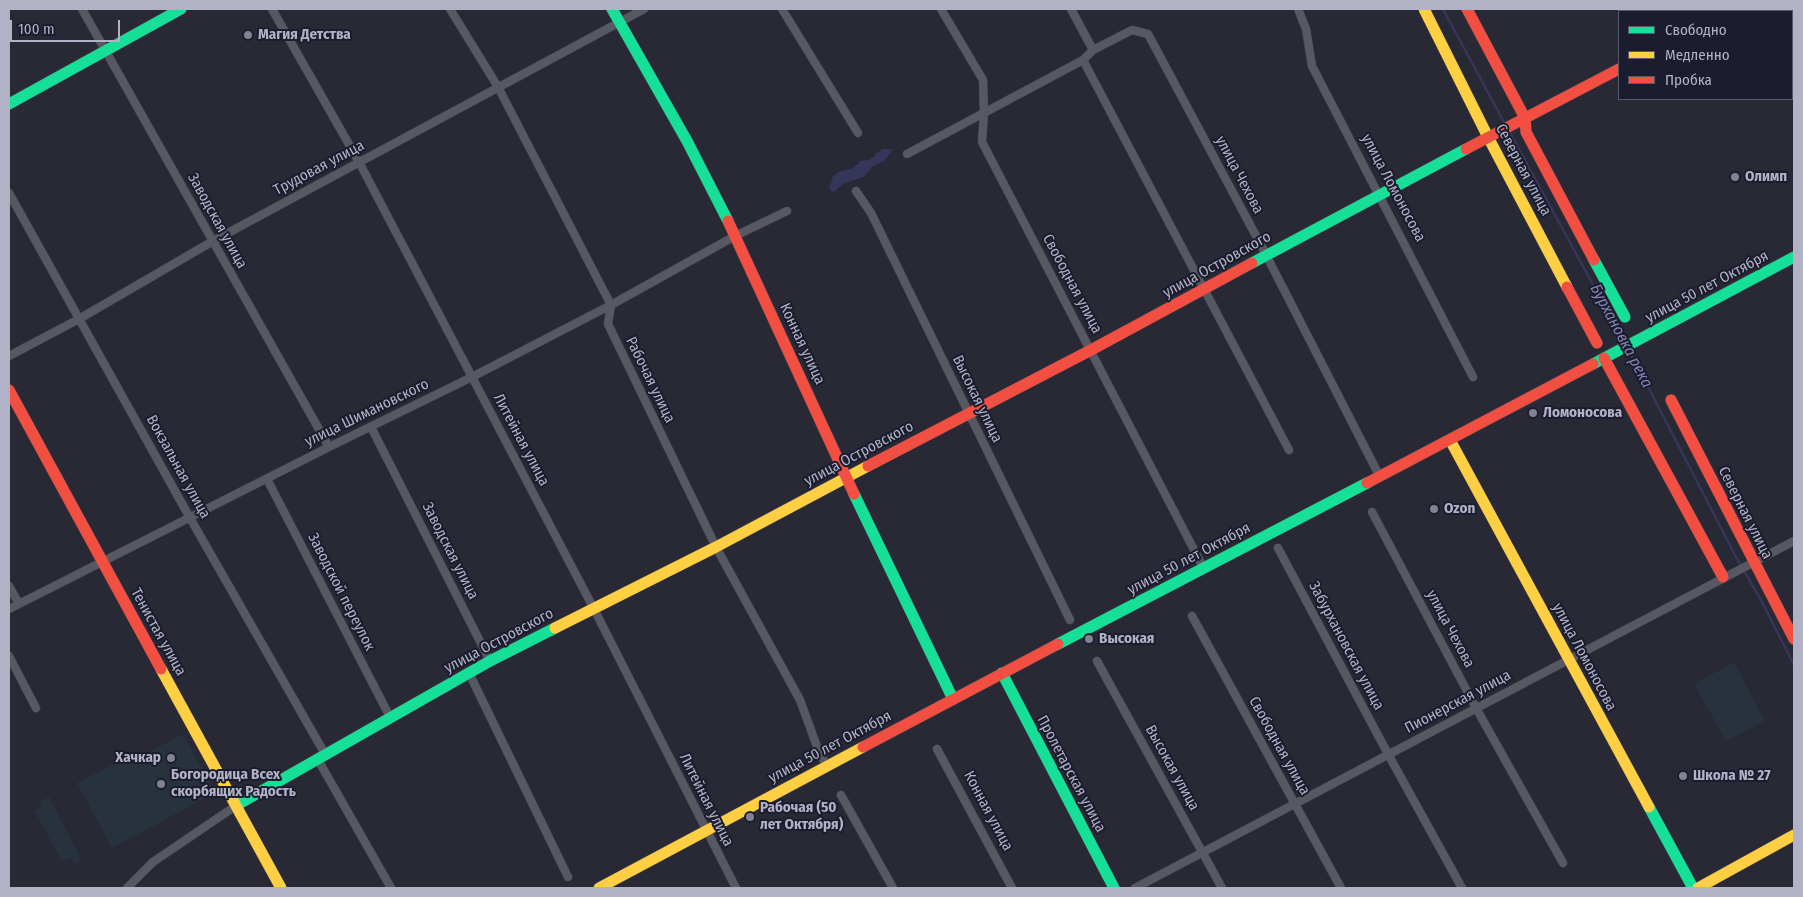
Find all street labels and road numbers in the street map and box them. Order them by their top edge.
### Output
street label: Северная улица [1491,121,1555,219]
street label: улица Ломоносова [1357,131,1429,245]
street label: улица Чехова [1211,133,1267,217]
street label: Трудовая улица [271,137,367,199]
street label: Заводская улица [183,170,251,272]
street label: улица Островского [1160,228,1274,302]
street label: Свободная улица [1038,231,1106,337]
street label: улица 50 лет Октября [1643,247,1771,327]
street label: Конная улица [775,301,829,387]
street label: Рабочая улица [621,334,679,426]
street label: Высокая улица [948,352,1006,446]
street label: улица Шимановского [302,375,432,451]
street label: Литейная улица [489,391,553,489]
street label: Вокзальная улица [142,412,214,522]
street label: улица Островского [801,418,917,490]
street label: Северная улица [1714,464,1776,562]
street label: Заводская улица [418,500,482,602]
street label: улица 50 лет Октября [1125,519,1253,599]
street label: Заводской переулок [304,530,378,654]
street label: Забурхановская улица [1305,579,1387,713]
street label: Тенистая улица [127,585,189,679]
street label: улица Чехова [1422,587,1478,671]
street label: улица Ломоносова [1548,600,1620,714]
street label: улица Островского [441,605,557,677]
street label: Пионерская улица [1402,666,1514,738]
street label: Свободная улица [1245,694,1313,798]
street label: улица 50 лет Октября [766,707,894,787]
street label: Пролетарская улица [1033,713,1109,835]
street label: Высокая улица [1141,722,1203,814]
street label: Литейная улица [675,750,737,850]
street label: Конная улица [959,768,1017,854]

